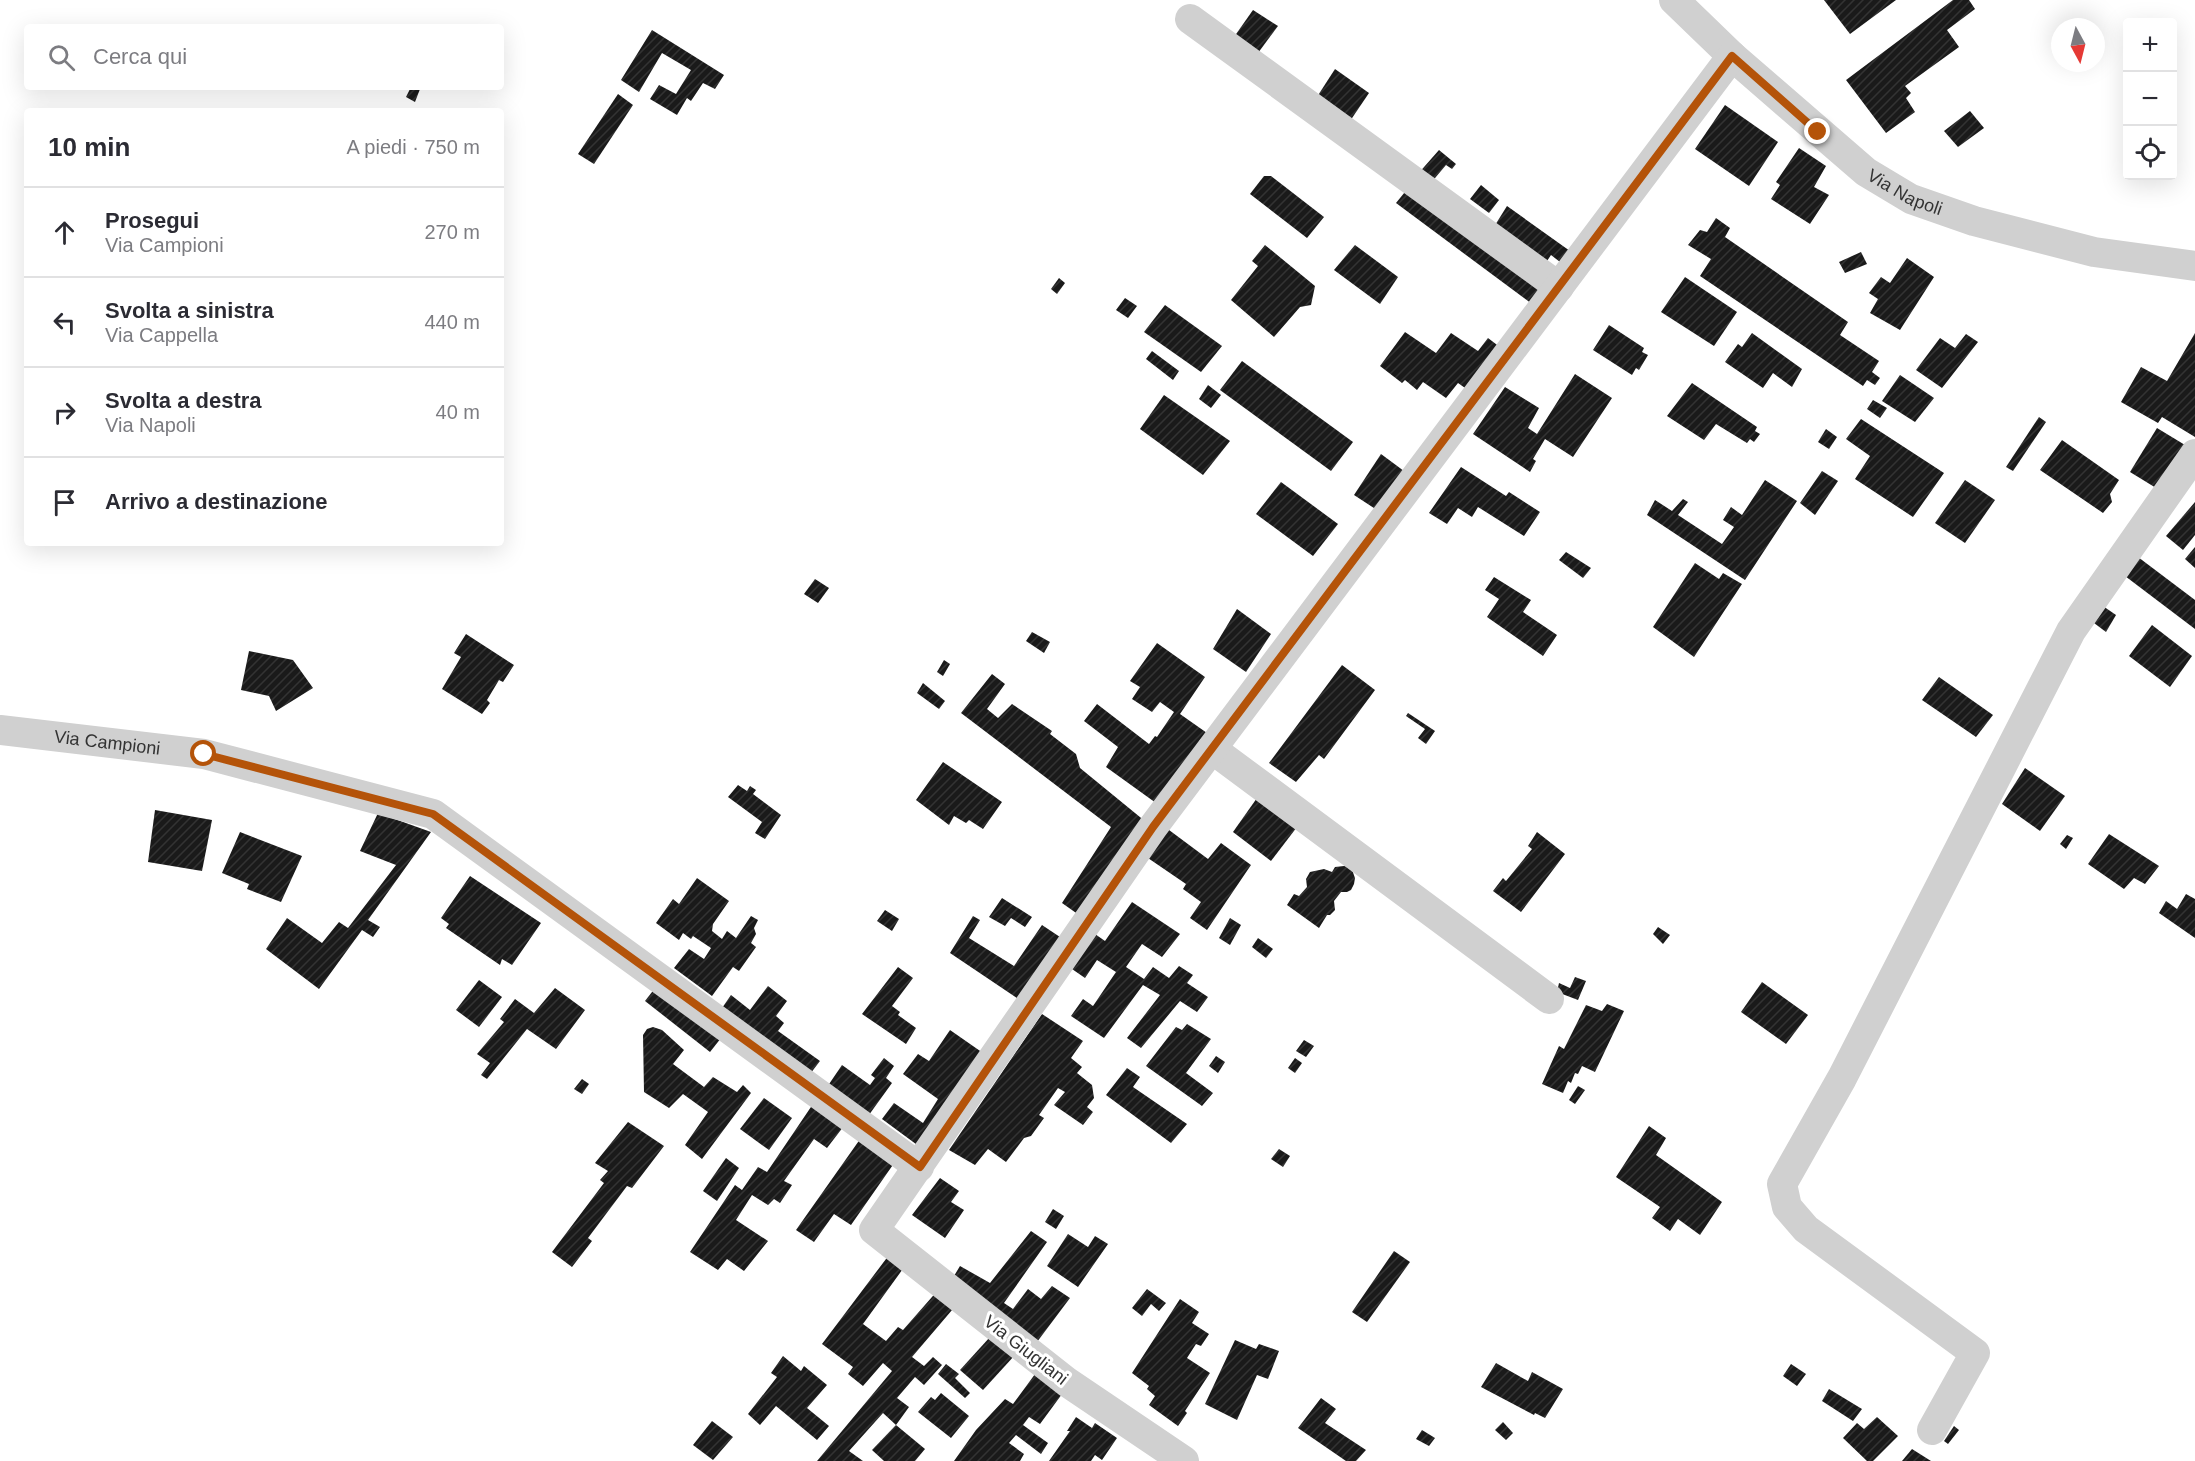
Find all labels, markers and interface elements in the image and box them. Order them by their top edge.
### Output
north arrow [2051,18,2105,72]
map controls [2123,18,2177,180]
button: + [2123,18,2177,72]
search box [24,24,504,90]
icon: search [45,41,78,74]
text: Cerca qui [93,44,187,69]
button: − [2123,72,2177,126]
route end [1804,118,1830,144]
button: locate [2123,126,2177,180]
text: 10 min [48,132,130,162]
text: A piedi · 750 m [347,136,480,158]
street label: Via Napoli [1864,165,1945,219]
text: Prosegui [105,208,199,233]
icon: ahead [48,216,81,249]
text: 270 m [424,221,480,243]
text: Via Campioni [105,234,224,256]
text: Svolta a sinistra [105,298,274,323]
icon: left [48,306,81,339]
text: 440 m [424,311,480,333]
text: Via Cappella [105,324,218,346]
text: Svolta a destra [105,388,262,413]
icon: right [48,396,81,429]
text: 40 m [436,401,480,423]
text: Via Napoli [105,414,196,436]
icon: arrive [48,486,81,519]
text: Arrivo a destinazione [105,489,328,514]
street label: Via Campioni [53,726,161,759]
route start [190,740,216,766]
street label: Via Giugliani [980,1311,1072,1389]

